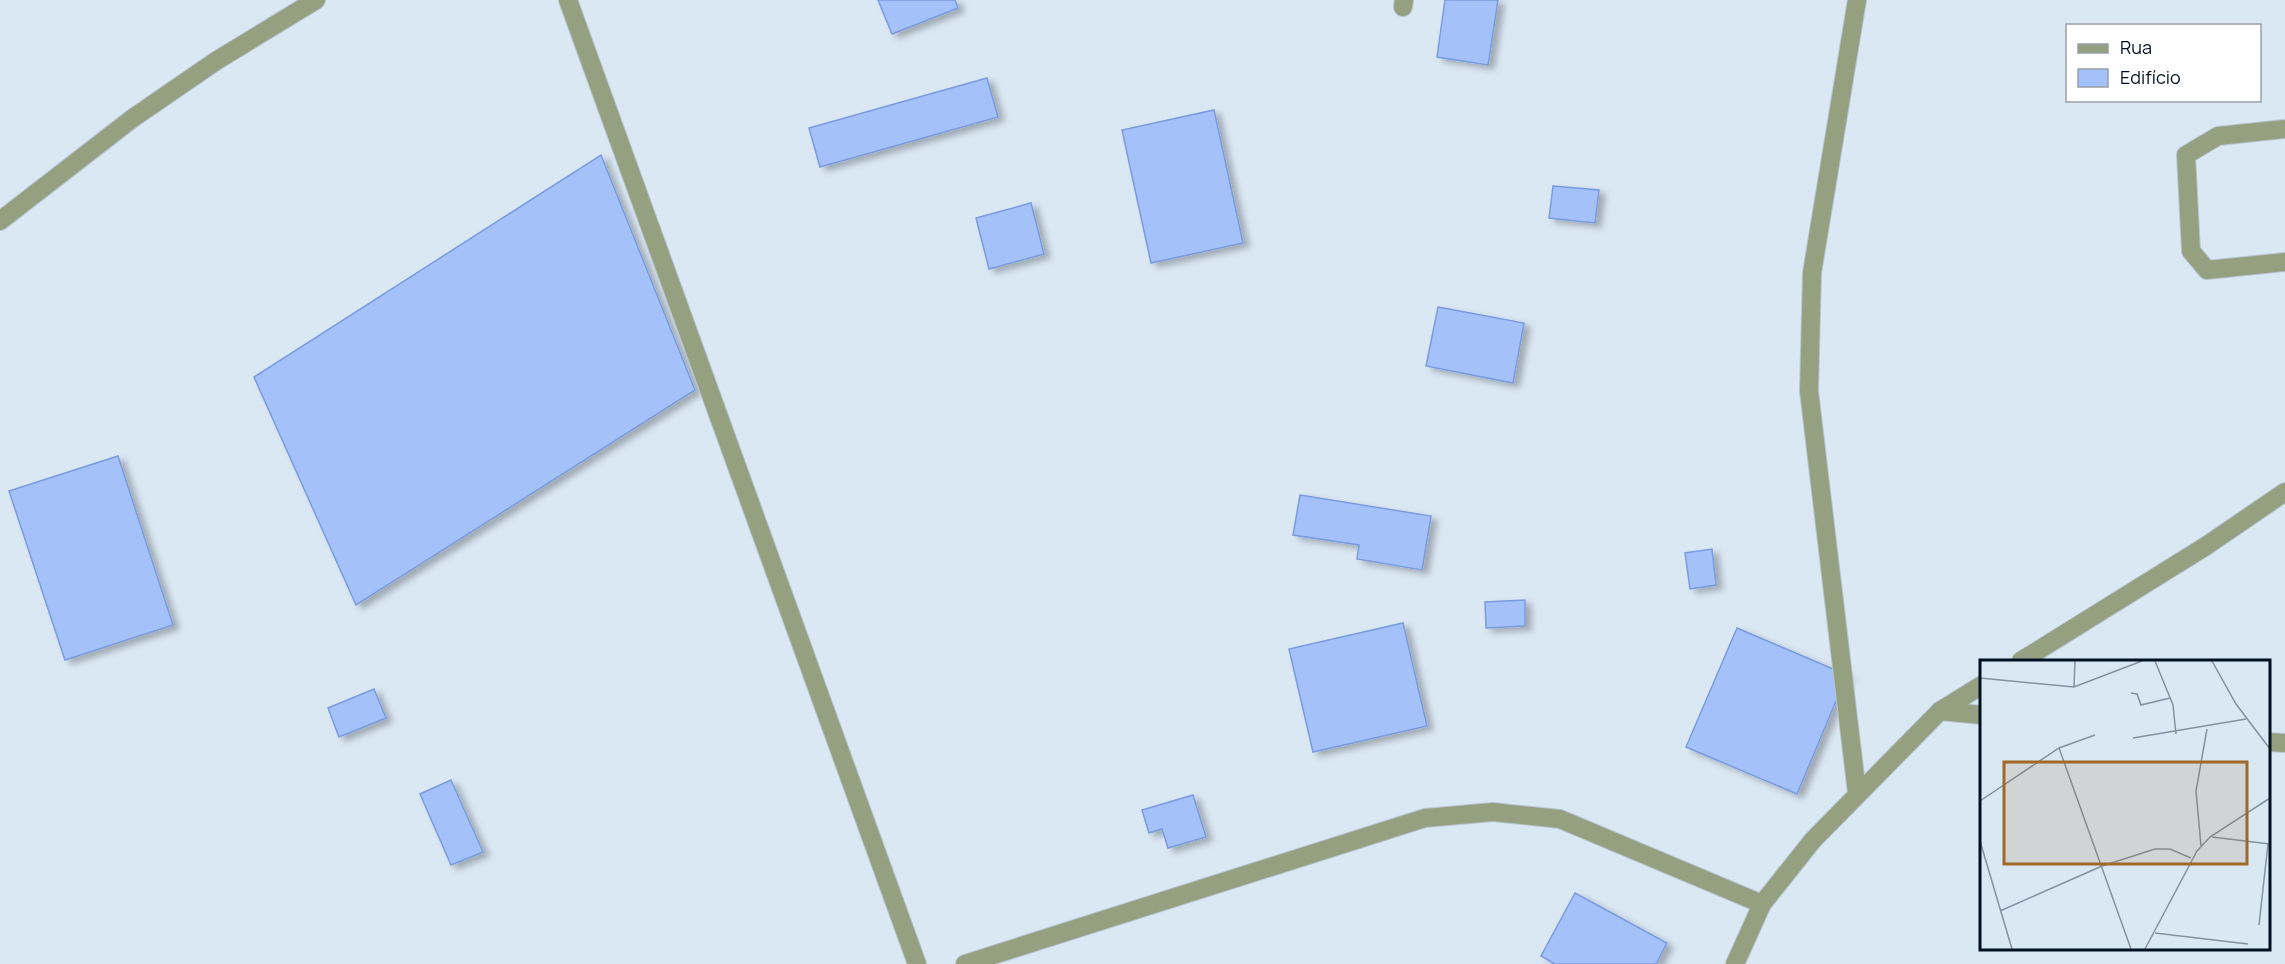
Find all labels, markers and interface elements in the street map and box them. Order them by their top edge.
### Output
legend [2066,24,2261,102]
text: Rua [2120,35,2152,59]
text: Edifício [2120,65,2181,89]
inset map [1980,660,2270,949]

